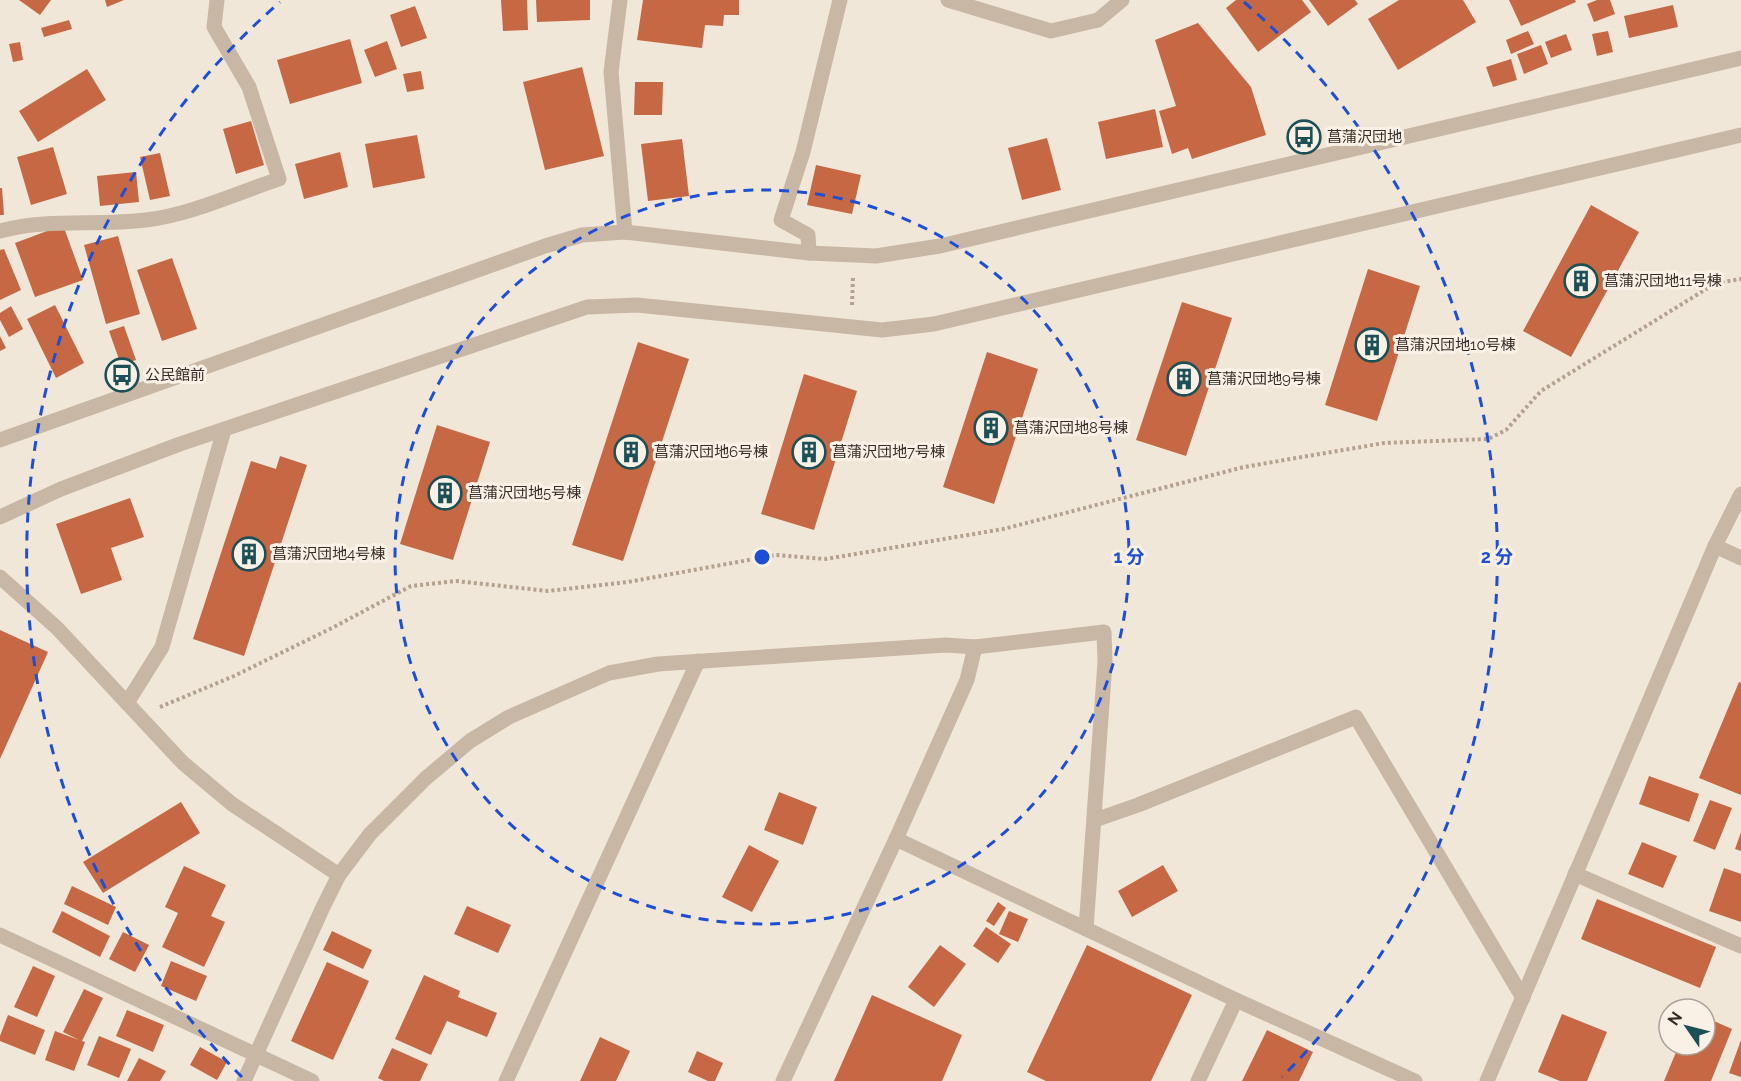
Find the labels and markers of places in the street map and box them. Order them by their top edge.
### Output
bus stop icon: 菖蒲沢団地 [1286,119,1322,155]
place label: 菖蒲沢団地 [1327,128,1402,146]
building icon: 菖蒲沢団地11号棟 [1563,263,1599,299]
place label: 菖蒲沢団地11号棟 [1604,272,1722,290]
building icon: 菖蒲沢団地10号棟 [1354,327,1390,363]
place label: 菖蒲沢団地10号棟 [1395,336,1516,354]
bus stop icon: 公民館前 [104,357,140,393]
building icon: 菖蒲沢団地9号棟 [1166,361,1202,397]
place label: 公民館前 [145,366,205,384]
place label: 菖蒲沢団地9号棟 [1207,370,1321,388]
building icon: 菖蒲沢団地8号棟 [973,410,1009,446]
place label: 菖蒲沢団地8号棟 [1014,419,1128,437]
building icon: 菖蒲沢団地6号棟 [613,434,649,470]
building icon: 菖蒲沢団地7号棟 [791,434,827,470]
place label: 菖蒲沢団地6号棟 [654,443,768,461]
place label: 菖蒲沢団地7号棟 [832,443,945,461]
building icon: 菖蒲沢団地5号棟 [427,475,463,511]
place label: 菖蒲沢団地5号棟 [468,484,581,502]
building icon: 菖蒲沢団地4号棟 [231,536,267,572]
place label: 菖蒲沢団地4号棟 [272,545,385,563]
centre of rings [752,547,772,567]

